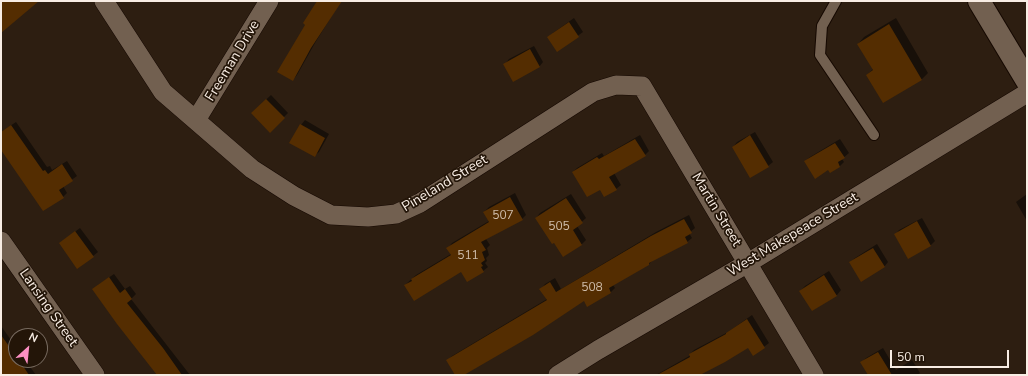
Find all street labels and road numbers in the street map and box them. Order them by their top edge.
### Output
street label: Freeman Drive [202,17,264,105]
street label: Pineland Street [399,152,491,216]
street label: Martin Street [688,170,744,250]
street label: West Makepeace Street [725,189,861,281]
street label: Lansing Street [15,266,81,350]

